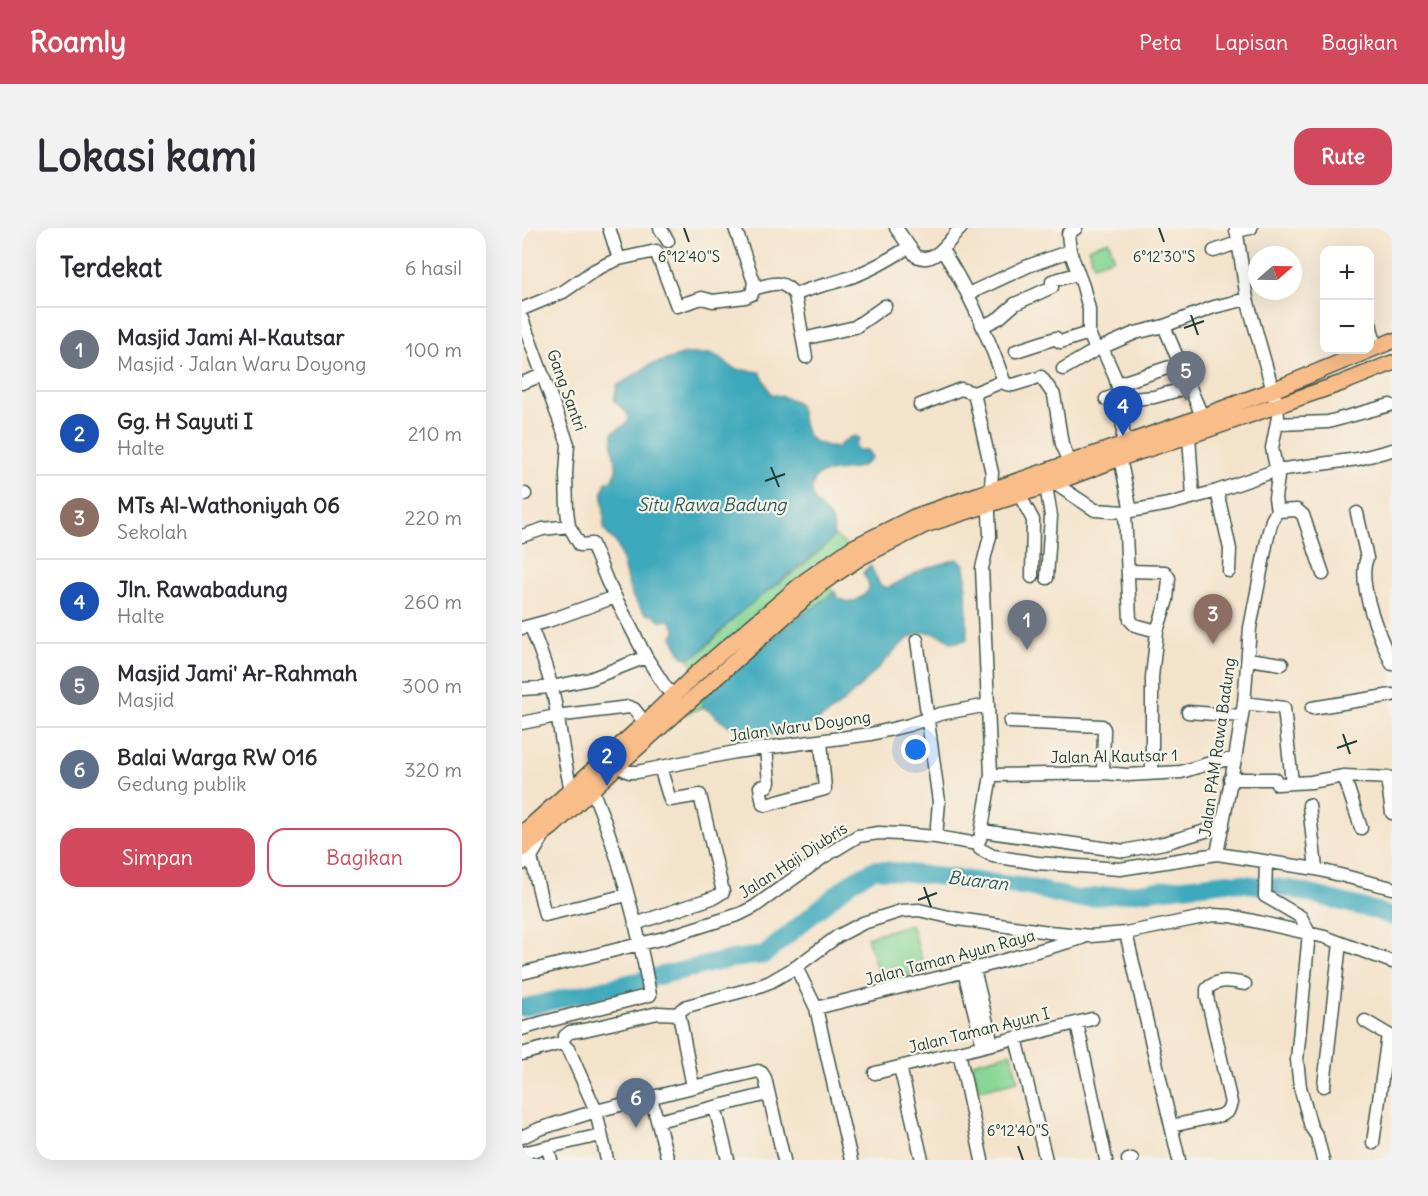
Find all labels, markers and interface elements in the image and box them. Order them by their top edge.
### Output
text: Roamly [30,24,126,60]
text: Peta [1139,29,1182,56]
text: Lapisan [1215,29,1288,56]
text: Bagikan [1321,29,1398,56]
button: Rute [1294,128,1392,185]
text: Lokasi kami [36,130,257,182]
north arrow [1248,246,1302,300]
map controls [1320,246,1374,354]
button: + [1320,246,1374,300]
text: 6°12'40"S [658,247,720,266]
text: 6°12'30"S [1133,247,1195,266]
text: Terdekat [60,251,162,284]
text: 6 hasil [405,255,462,280]
button: − [1320,300,1374,354]
text: Masjid Jami Al-Kautsar [117,323,345,351]
text: 1 [76,337,83,362]
text: 100 m [405,337,462,362]
street label: Gang Santri [543,346,591,434]
text: Masjid · Jalan Waru Doyong [117,351,366,376]
pin: 5 [1166,352,1206,401]
pin: 4 [1104,386,1142,436]
text: Gg. H Sayuti I [117,407,253,435]
text: 2 [74,421,85,446]
text: 210 m [408,421,462,446]
text: Halte [117,435,165,460]
text: MTs Al-Wathoniyah 06 [117,491,340,519]
water label: Situ Rawa Badung [638,493,788,516]
text: 3 [74,505,85,530]
text: 220 m [405,505,462,530]
text: Sekolah [117,519,188,544]
text: Jln. Rawabadung [117,575,288,603]
text: 4 [74,589,85,614]
text: 260 m [404,589,462,614]
pin: 3 [1194,594,1232,644]
pin: 1 [1008,600,1046,650]
text: Halte [117,603,165,628]
street label: Jalan PAM Rawa Badung [1195,656,1239,838]
text: Masjid Jami' Ar-Rahmah [117,659,357,687]
text: 5 [74,673,85,698]
text: 300 m [402,673,462,698]
text: Masjid [117,687,174,712]
street label: Jalan Waru Doyong [728,706,872,746]
your location [901,735,930,764]
pin: 2 [588,736,626,786]
text: Balai Warga RW 016 [117,743,317,771]
street label: Jalan Al Kautsar 1 [1050,745,1178,767]
text: 6 [74,757,85,782]
text: 320 m [404,757,462,782]
text: Gedung publik [117,771,246,796]
street label: Jalan Haji Djubris [735,818,851,902]
button: Simpan [60,828,255,887]
button: Bagikan [267,828,462,887]
water label: Buaran [947,865,1010,896]
street label: Jalan Taman Ayun Raya [863,925,1037,989]
street label: Jalan Taman Ayun I [906,1003,1052,1057]
pin: 6 [616,1078,656,1128]
text: 6°12'40"S [987,1121,1049,1140]

